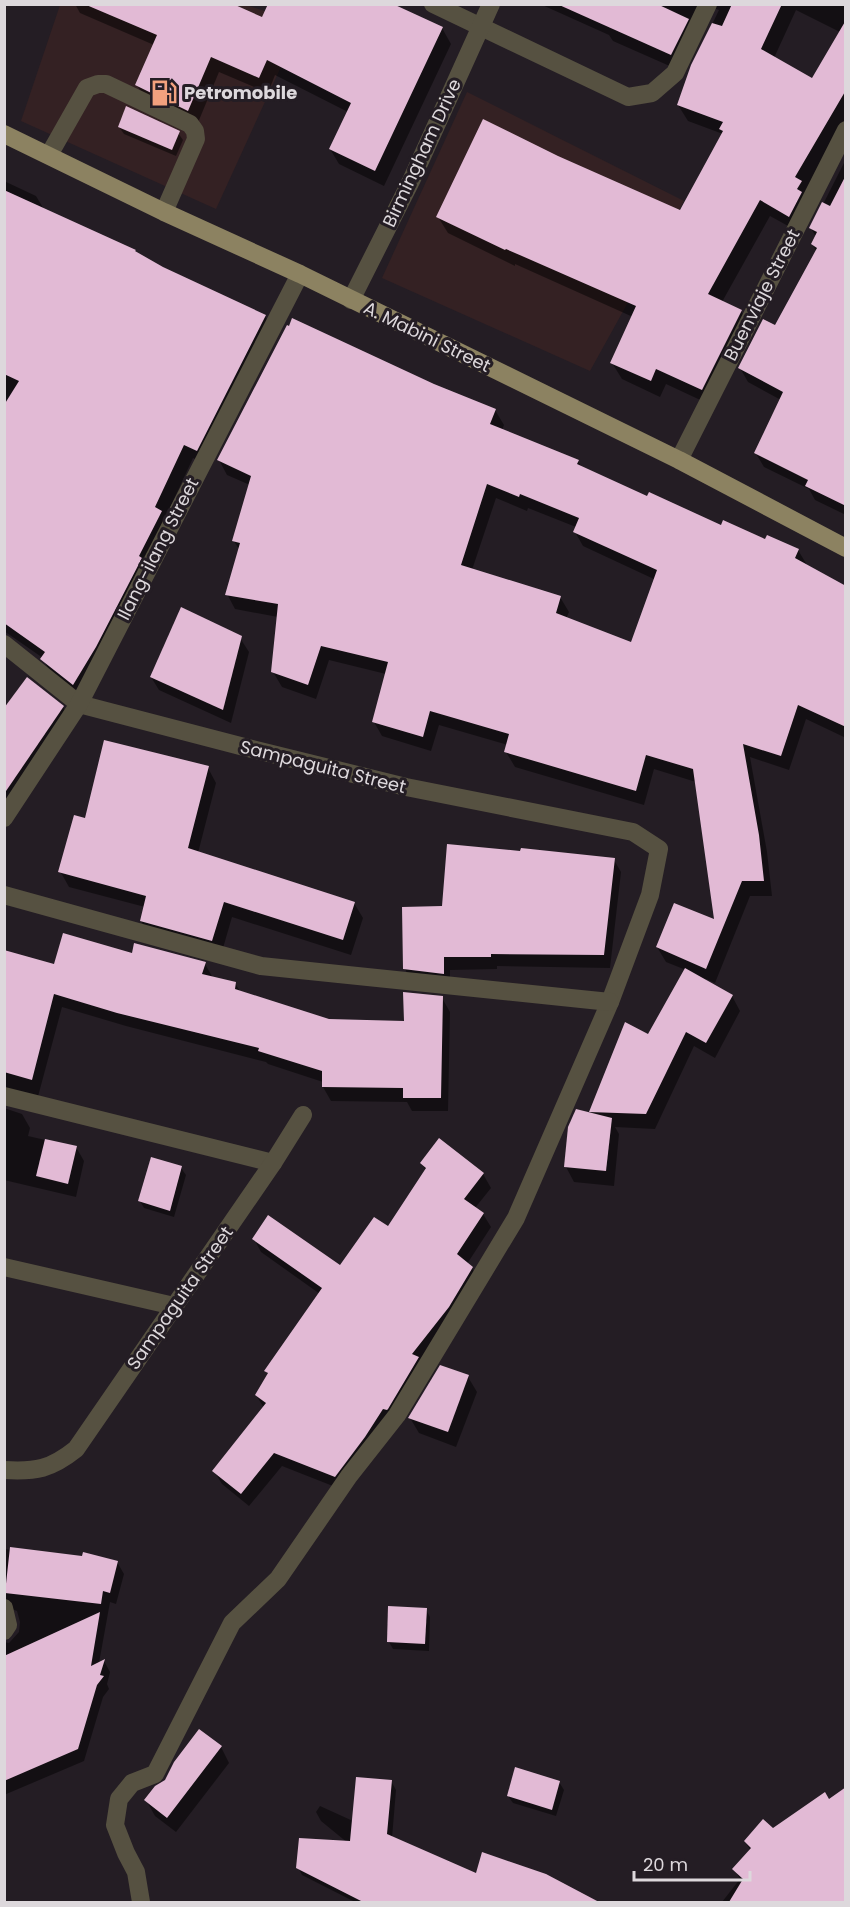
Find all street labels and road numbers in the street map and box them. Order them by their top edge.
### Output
street label: Birmingham Drive [376,75,467,231]
street label: Buenviaje Street [717,224,806,365]
street label: A. Mabini Street [360,295,495,378]
street label: Ilang-ilang Street [111,473,204,624]
street label: Sampaguita Street [238,734,409,799]
street label: Sampaguita Street [121,1221,239,1374]

